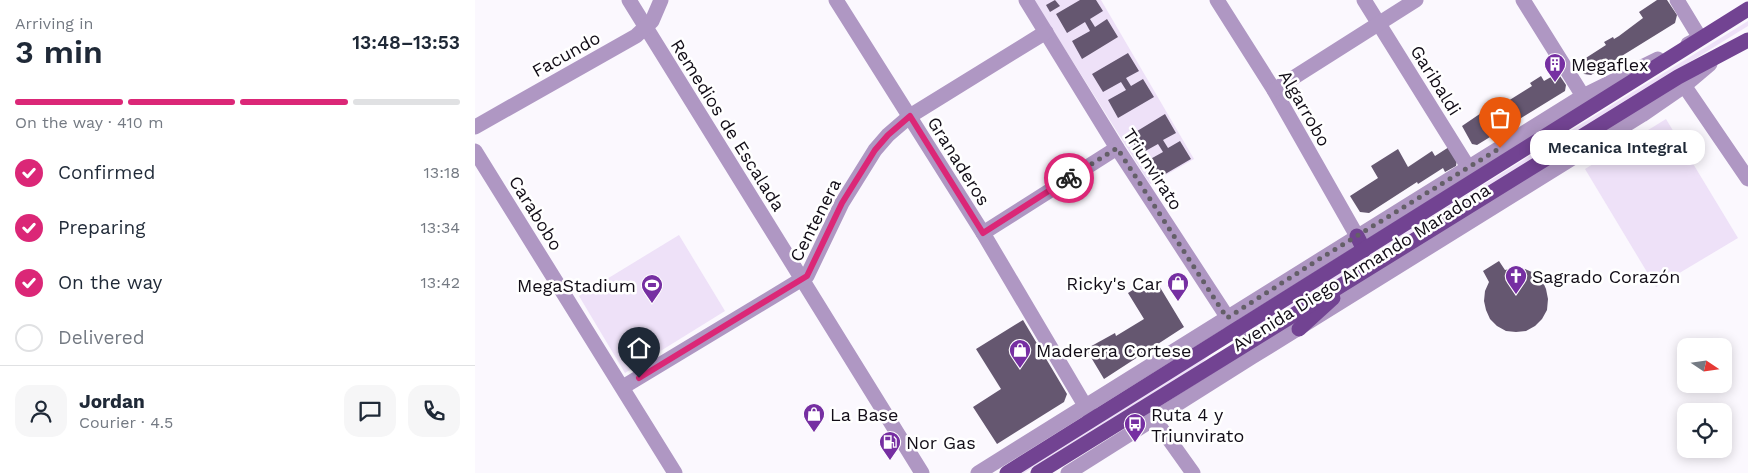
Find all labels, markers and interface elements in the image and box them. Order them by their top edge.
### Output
text: Arriving in [15,14,93,33]
street label: Facundo [528,27,604,81]
text: 13:48–13:53 [352,31,460,54]
text: 3 min [15,33,103,71]
street label: Remedios de Escalada [667,35,789,215]
street label: Garibaldi [1406,41,1466,119]
building icon: Megaflex [1543,52,1567,83]
place label: Megaflex [1571,54,1649,75]
street label: Algarrobo [1275,66,1335,150]
pin [1479,97,1521,148]
icon: bag [1486,104,1514,132]
text: On the way · 410 m [15,113,163,132]
street label: Granaderos [923,113,995,209]
street label: Triunvirato [1119,124,1187,214]
callout: Mecanica Integral [1530,130,1705,166]
text: Mecanica Integral [1548,138,1687,157]
courier [1044,153,1094,203]
icon: check [15,159,43,187]
text: Confirmed [58,161,155,184]
text: 13:18 [424,163,460,182]
icon: bike [1055,164,1083,192]
street label: Carabobo [505,172,567,254]
street label: Centenera [785,175,845,265]
street label: Avenida Diego Armando Maradona [1228,179,1494,355]
icon: check [15,214,43,242]
text: Preparing [58,216,145,239]
text: 13:34 [421,218,460,237]
church icon: Sagrado Corazón [1504,264,1528,295]
place label: Sagrado Corazón [1532,266,1680,287]
icon: check [15,269,43,297]
text: On the way [58,271,162,294]
shop icon: Ricky's Car [1166,271,1190,302]
text: 13:42 [421,273,460,292]
sports icon: MegaStadium [640,273,664,304]
place label: Ricky's Car [1066,273,1162,294]
place label: MegaStadium [517,275,636,296]
text: Delivered [58,326,145,349]
pin [618,327,660,378]
icon: home [625,334,653,362]
shop icon: Maderera Cortese [1008,338,1032,369]
north arrow [1677,338,1733,392]
map controls [1677,338,1732,458]
place label: Maderera Cortese [1036,340,1191,361]
button: person [15,385,67,437]
button: chat [344,385,396,437]
button: phone [408,385,460,437]
text: Jordan [79,390,145,413]
shop icon: La Base [802,402,826,433]
button: locate [1677,403,1732,458]
place label: La Base [830,404,899,425]
place label: Ruta 4 y Triunvirato [1151,404,1244,446]
bus stop icon: Ruta 4 y Triunvirato [1123,412,1147,443]
text: Courier · 4.5 [79,413,173,432]
fuel station icon: Nor Gas [878,430,902,461]
place label: Nor Gas [906,432,976,453]

